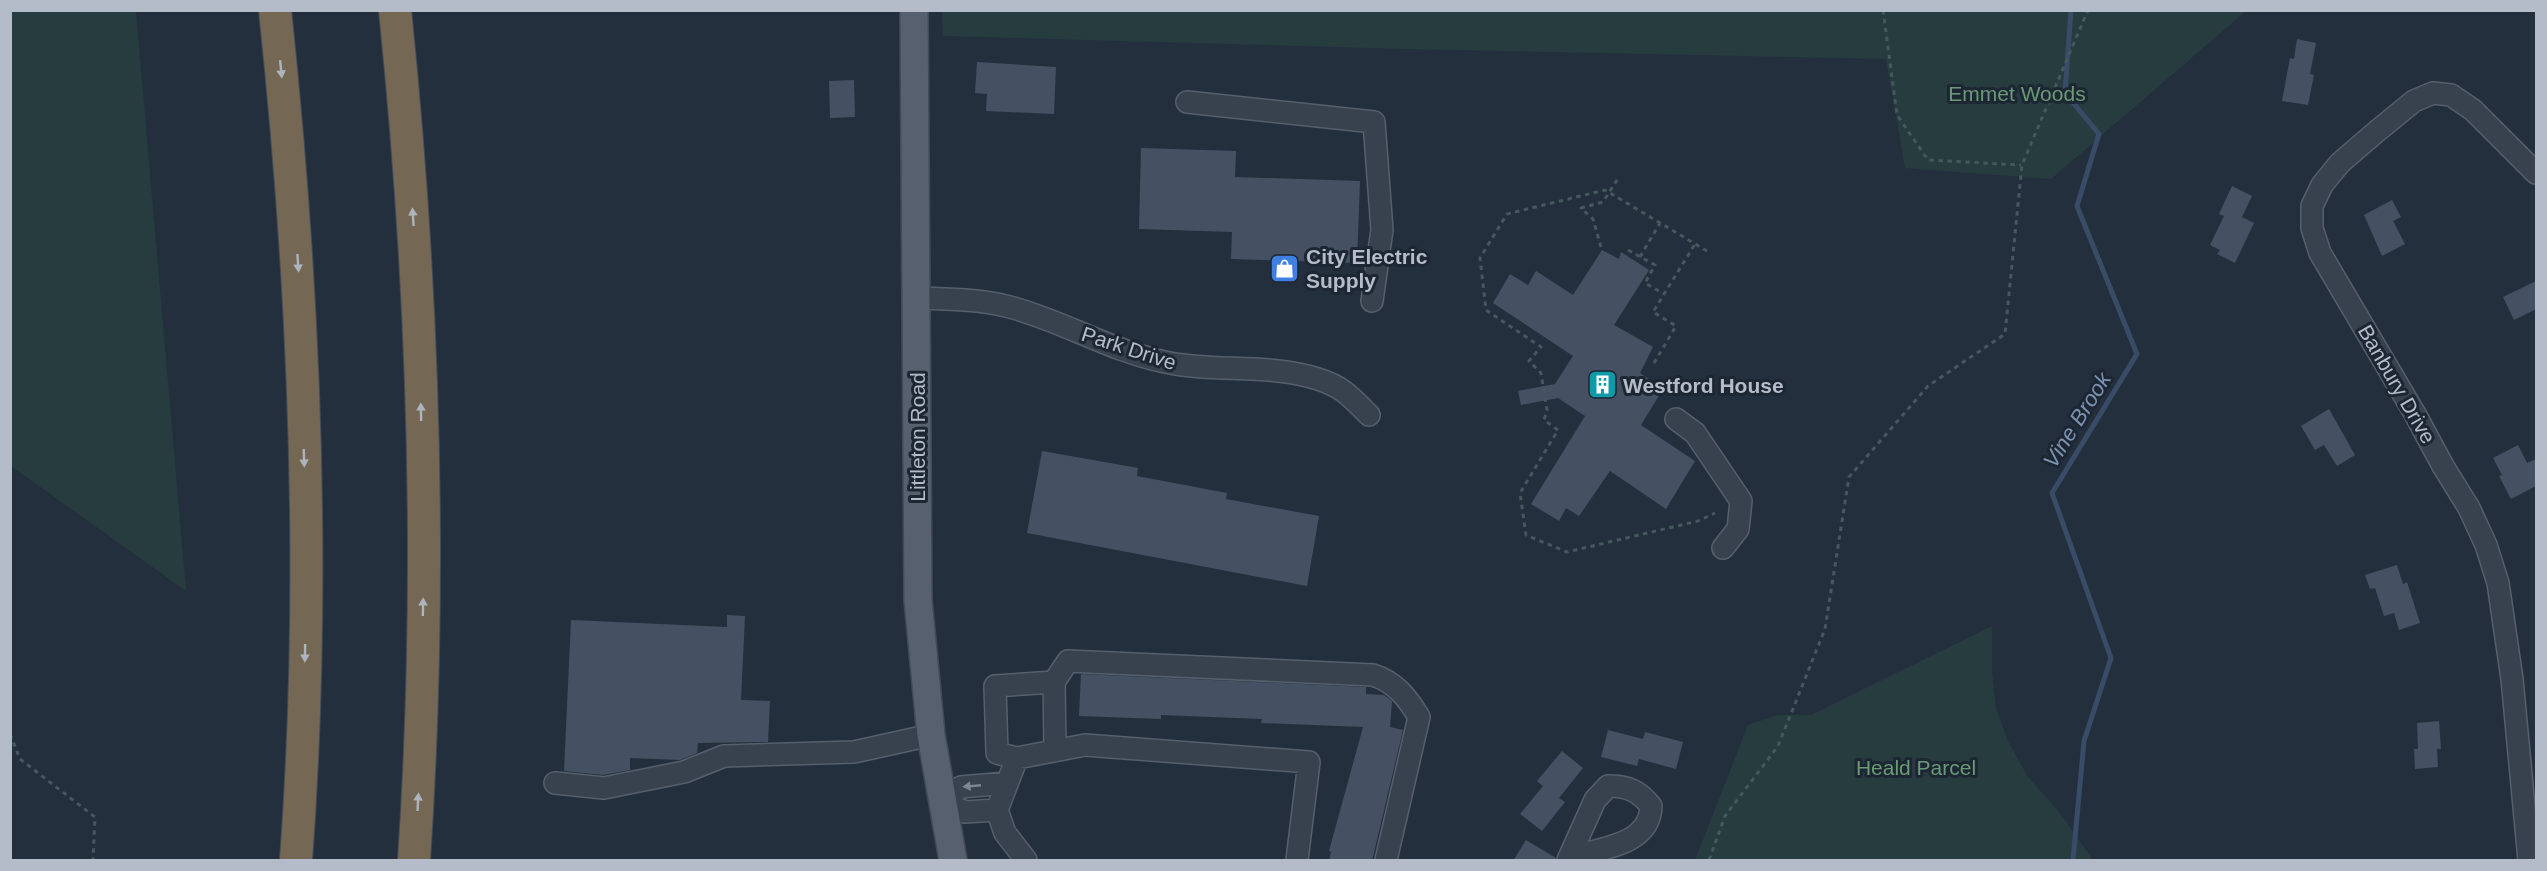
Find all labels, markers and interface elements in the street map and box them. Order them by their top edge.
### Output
one-way arrow [276,59,286,78]
park label: Emmet Woods [1948,82,2086,105]
one-way arrow [408,208,417,227]
place label: City Electric Supply [1306,245,1428,292]
shop icon: City Electric Supply [1269,252,1301,284]
one-way arrow [293,253,303,272]
street label: Banbury Drive [2354,321,2440,447]
street label: Park Drive [1079,322,1179,374]
water label: Vine Brook [2038,367,2117,472]
building icon: Westford House [1586,369,1618,401]
street label: Littleton Road [906,372,929,502]
place label: Westford House [1623,374,1784,397]
one-way arrow [416,403,426,422]
one-way arrow [299,448,309,467]
one-way arrow [419,598,428,617]
one-way arrow [300,643,310,662]
park label: Heald Parcel [1856,756,1976,779]
one-way arrow [963,781,982,791]
one-way arrow [413,793,423,812]

